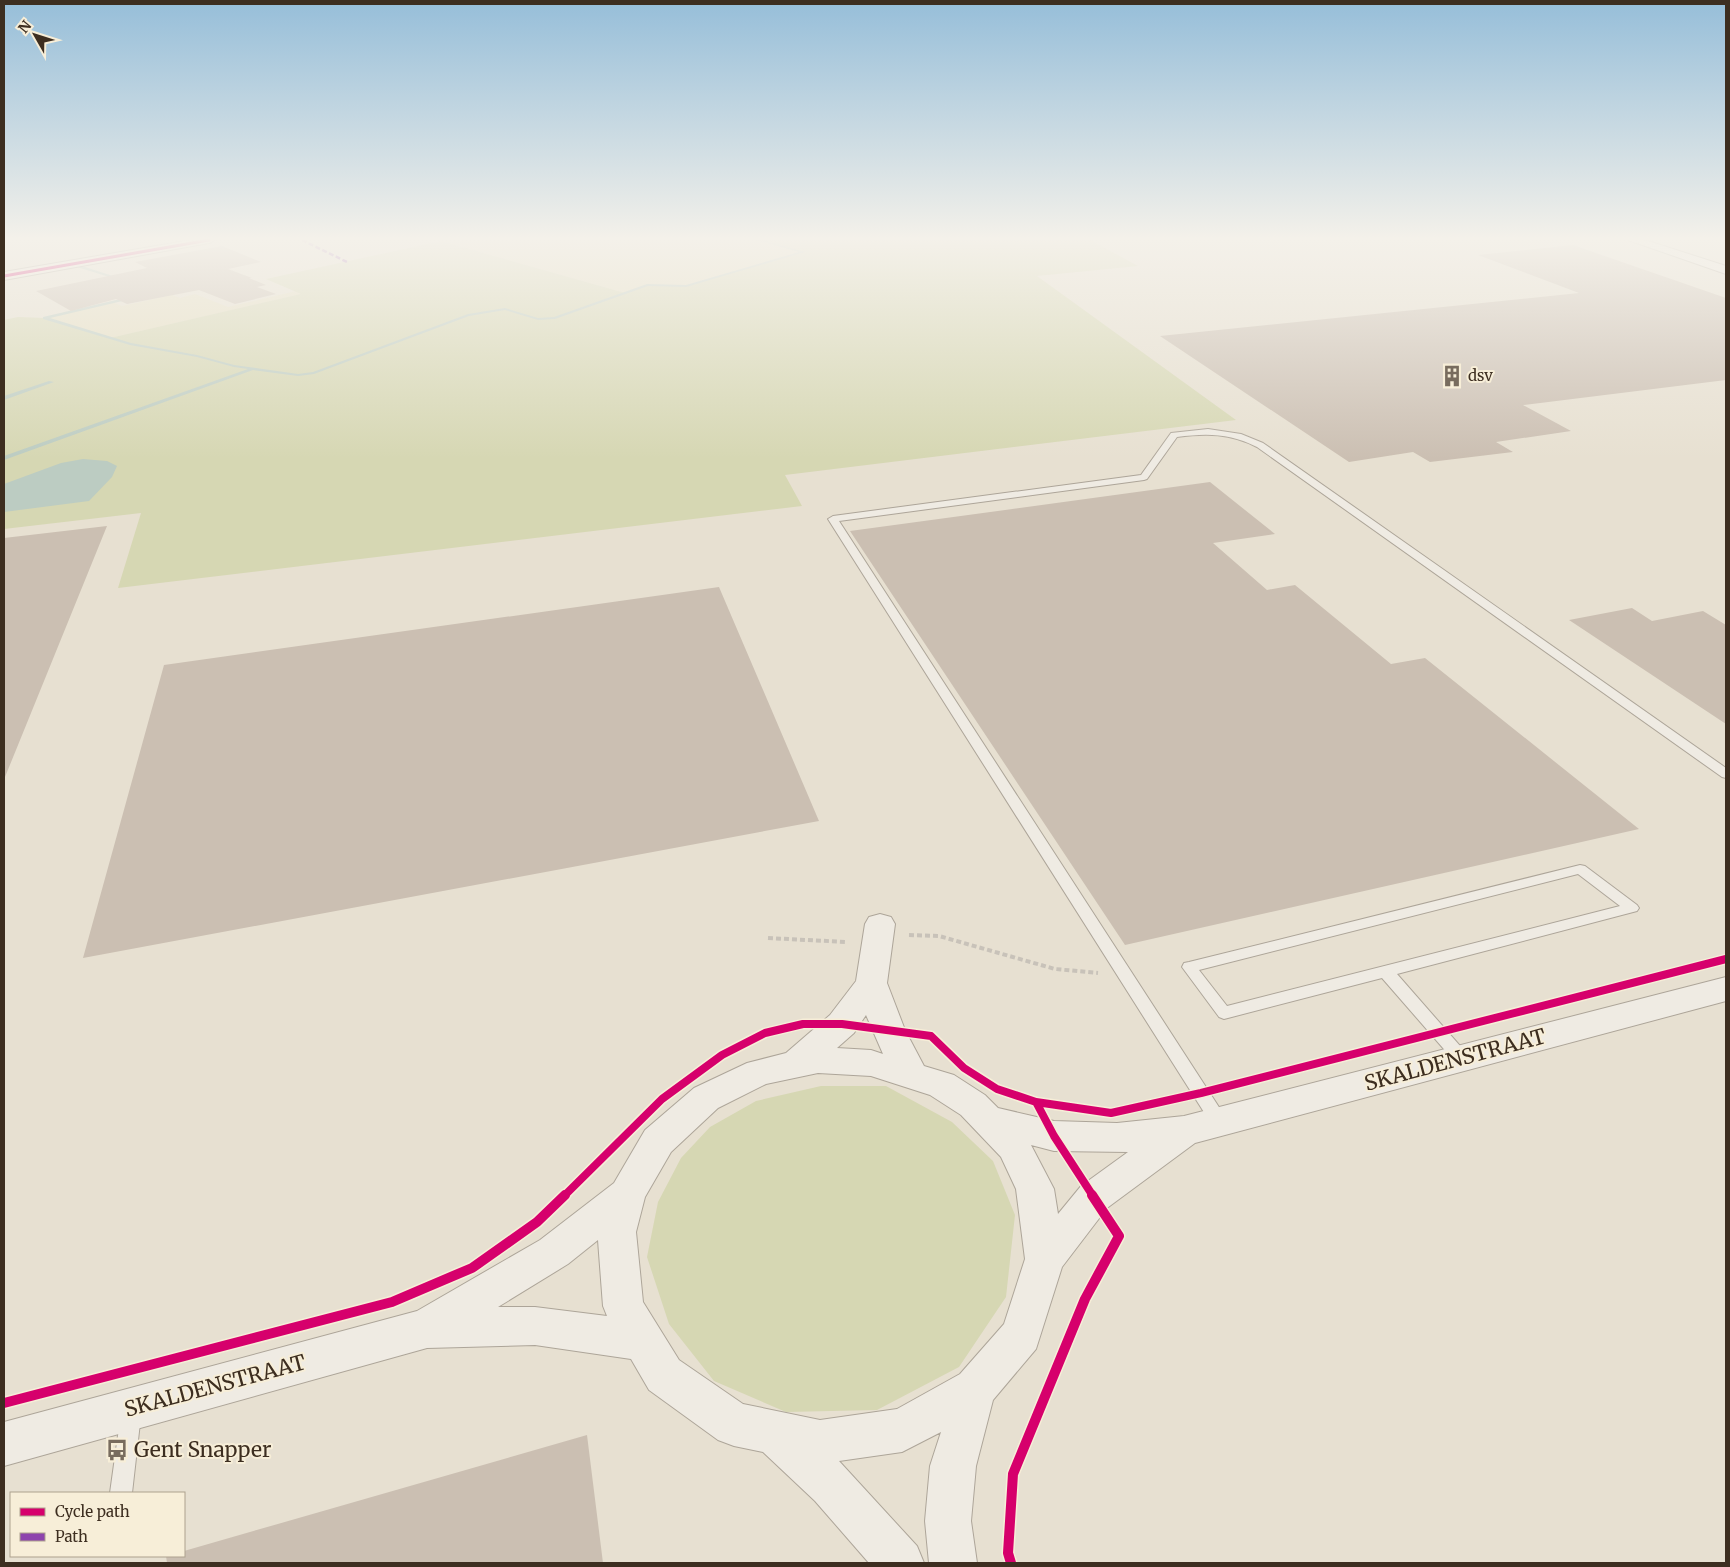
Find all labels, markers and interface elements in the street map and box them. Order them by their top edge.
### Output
north arrow [10,10,60,60]
text: N [14,17,35,37]
building icon: dsv [1439,363,1465,389]
place label: dsv [1468,366,1493,385]
street label: SKALDENSTRAAT [1361,1022,1549,1097]
street label: SKALDENSTRAAT [121,1348,309,1423]
place label: Gent Snapper [134,1436,271,1463]
bus stop icon: Gent Snapper [104,1437,130,1463]
legend [10,1492,185,1557]
text: Cycle path [55,1502,130,1521]
text: Path [55,1527,88,1546]

